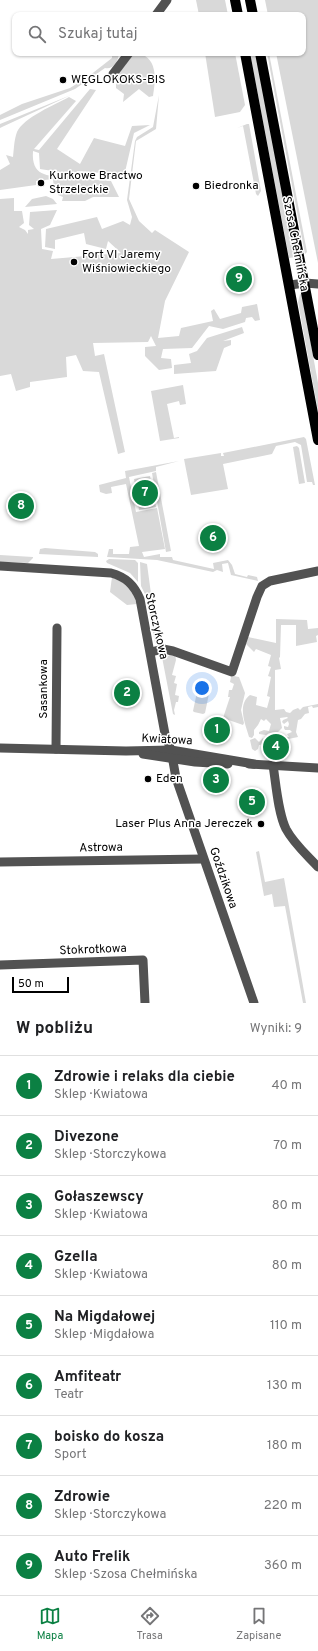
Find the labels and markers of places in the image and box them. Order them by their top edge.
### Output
place label: WĘGLOKOKS-BIS [71,72,165,88]
marker: WĘGLOKOKS-BIS [58,75,68,85]
place label: Kurkowe Bractwo Strzeleckie [49,168,143,198]
marker: Kurkowe Bractwo Strzeleckie [36,178,46,188]
place label: Biedronka [204,178,258,194]
marker: Biedronka [191,181,201,191]
place label: Fort VI Jaremy Wiśniowieckiego [82,247,171,277]
marker: Fort VI Jaremy Wiśniowieckiego [69,257,79,267]
pin: 9 [226,264,252,294]
pin: 7 [132,478,158,508]
pin: 8 [8,491,34,521]
pin: 6 [200,523,226,553]
pin: 2 [114,678,140,708]
pin: 1 [204,715,230,745]
pin: 4 [263,732,289,762]
pin: 3 [203,765,229,795]
place label: Eden [156,771,183,787]
marker: Eden [143,774,153,784]
pin: 5 [239,787,265,817]
place label: Laser Plus Anna Jereczek [115,816,253,832]
marker: Laser Plus Anna Jereczek [256,819,266,829]

